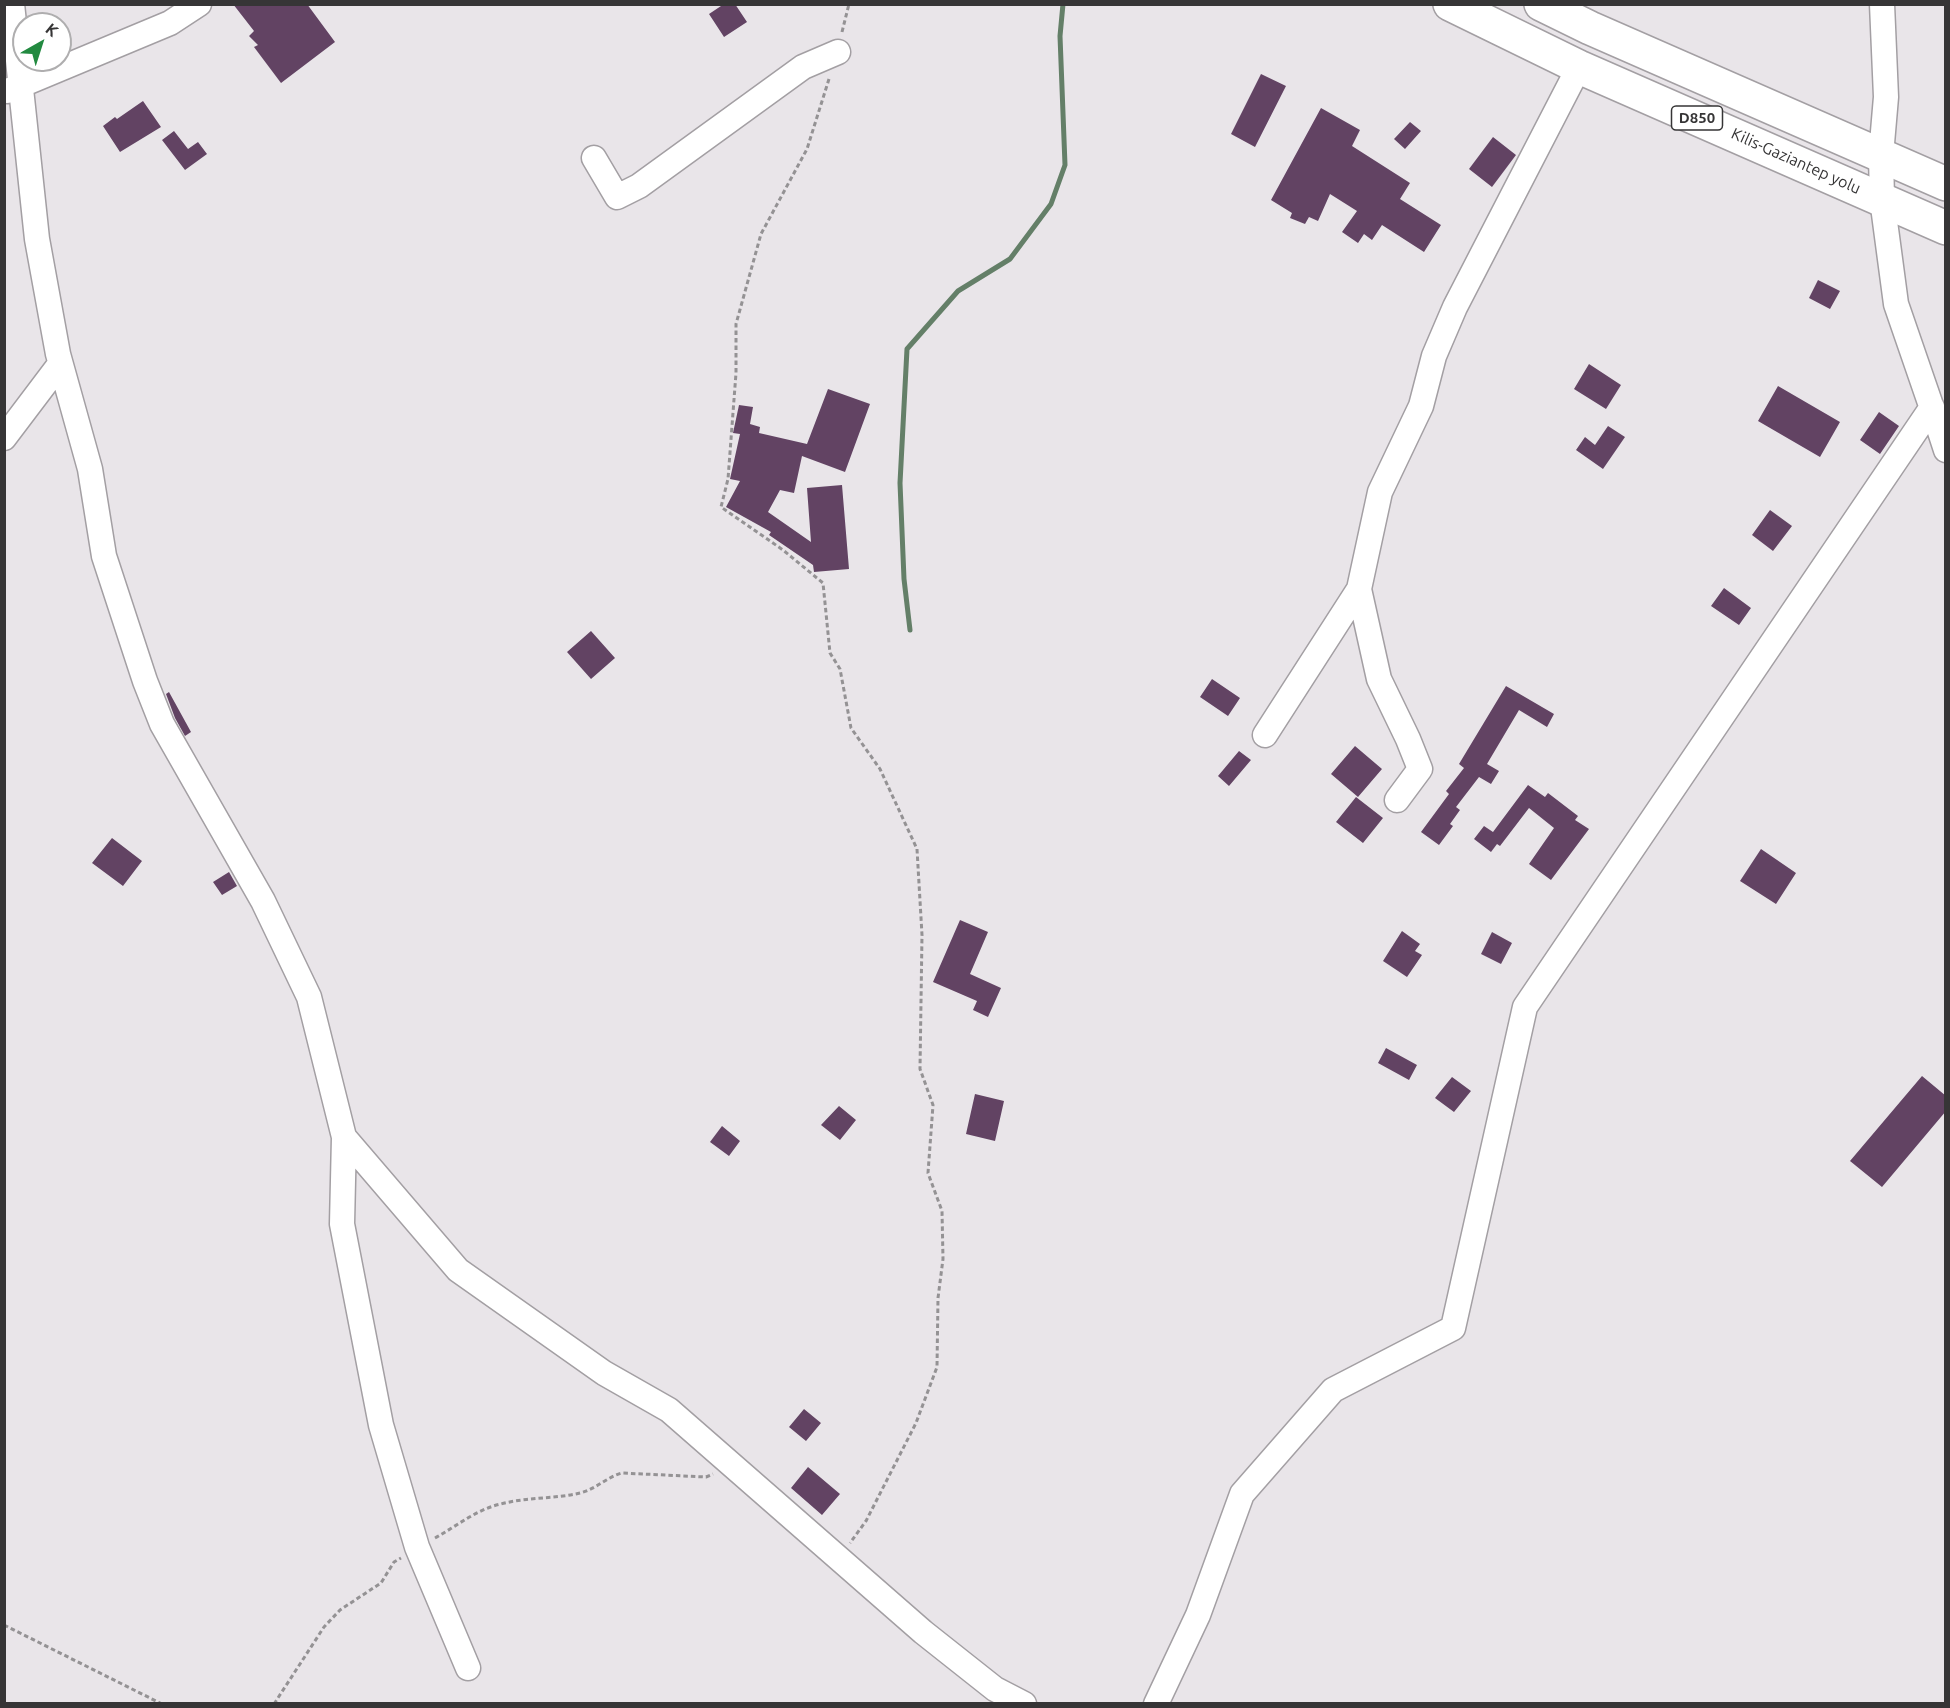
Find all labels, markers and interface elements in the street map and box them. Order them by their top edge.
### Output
north arrow [12,12,72,72]
text: K [42,19,62,40]
road number: D850 [1672,106,1722,130]
street label: Kilis-Gaziantep yolu [1728,124,1864,198]

